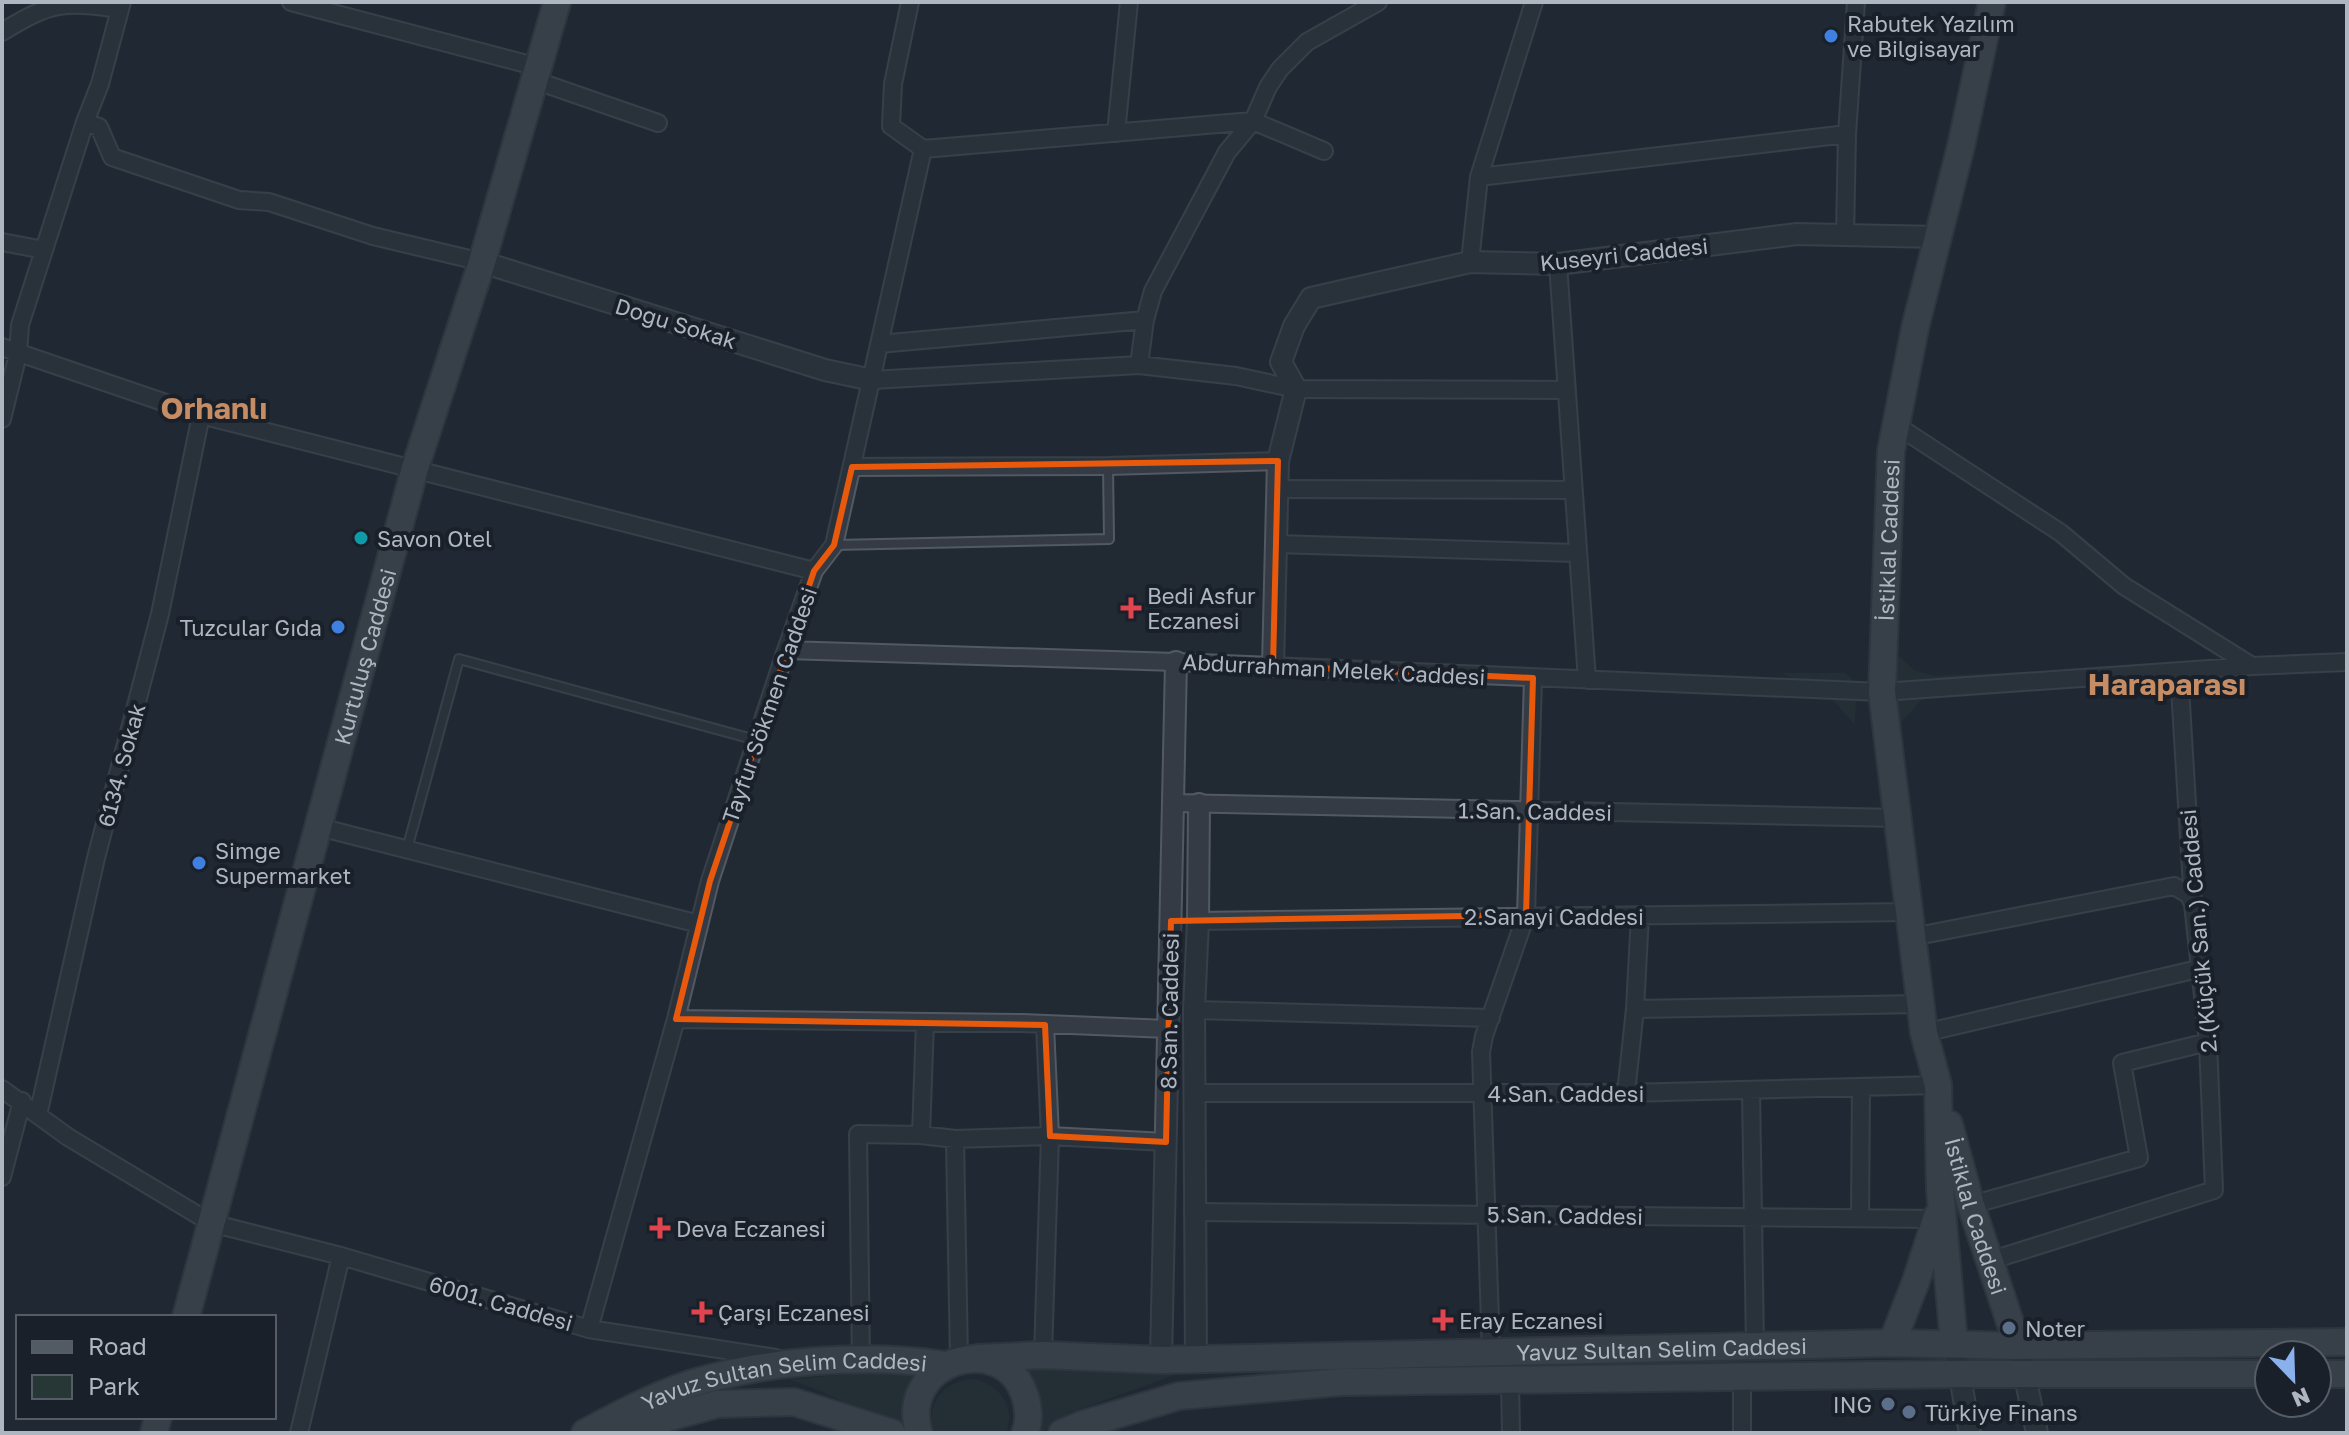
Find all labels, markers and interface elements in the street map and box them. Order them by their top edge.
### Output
place label: Rabutek Yazılım ve Bilgisayar [1847,10,2015,62]
marker: Rabutek Yazılım ve Bilgisayar [1822,27,1840,45]
street label: Kuseyri Caddesi [1539,232,1709,276]
street label: Doğu Sokak [612,292,740,354]
district label: Orhanlı [161,390,267,426]
street label: İstiklal Caddesi [1871,458,1904,622]
place label: Savon Otel [377,525,492,552]
marker: Savon Otel [352,529,370,547]
street label: Kurtuluş Caddesi [327,565,401,748]
place label: Bedi Asfur Eczanesi [1147,582,1256,634]
street label: Tayfur Sökmen Caddesi [716,584,822,826]
marker: Bedi Asfur Eczanesi [1122,599,1140,617]
place label: Tuzcular Gıda [180,614,322,641]
marker: Tuzcular Gıda [329,618,347,636]
street label: Abdurrahman Melek Caddesi [1182,648,1486,690]
district label: Haraparası [2088,666,2246,702]
street label: 6134. Sokak [92,700,150,830]
street label: 1.San. Caddesi [1458,796,1612,826]
street label: 2.(Küçük San.) Caddesi [2174,808,2222,1054]
place label: Simge Supermarket [215,837,351,889]
marker: Simge Supermarket [190,854,208,872]
street label: 2.Sanayi Caddesi [1464,903,1644,930]
street label: 8.San. Caddesi [1154,932,1184,1090]
street label: 4.San. Caddesi [1488,1080,1644,1107]
street label: İstiklal Caddesi [1940,1135,2013,1298]
street label: 5.San. Caddesi [1487,1200,1643,1230]
place label: Deva Eczanesi [676,1215,826,1242]
marker: Deva Eczanesi [651,1219,669,1237]
street label: 6001. Caddesi [426,1270,576,1336]
place label: Çarşı Eczanesi [718,1299,870,1326]
marker: Çarşı Eczanesi [693,1303,711,1321]
place label: Eray Eczanesi [1459,1307,1603,1334]
marker: Eray Eczanesi [1434,1311,1452,1329]
legend [16,1315,276,1419]
place label: Noter [2025,1315,2085,1342]
marker: Noter [2000,1319,2018,1337]
text: Road [88,1331,147,1360]
street label: Yavuz Sultan Selim Caddesi [1516,1331,1807,1365]
north arrow [2253,1339,2333,1419]
street label: Yavuz Sultan Selim Caddesi [637,1346,928,1416]
text: Park [88,1371,140,1400]
text: N [2288,1382,2314,1414]
place label: ING [1833,1391,1872,1418]
marker: ING [1879,1395,1897,1413]
place label: Türkiye Finans [1925,1399,2078,1426]
marker: Türkiye Finans [1900,1403,1918,1421]

